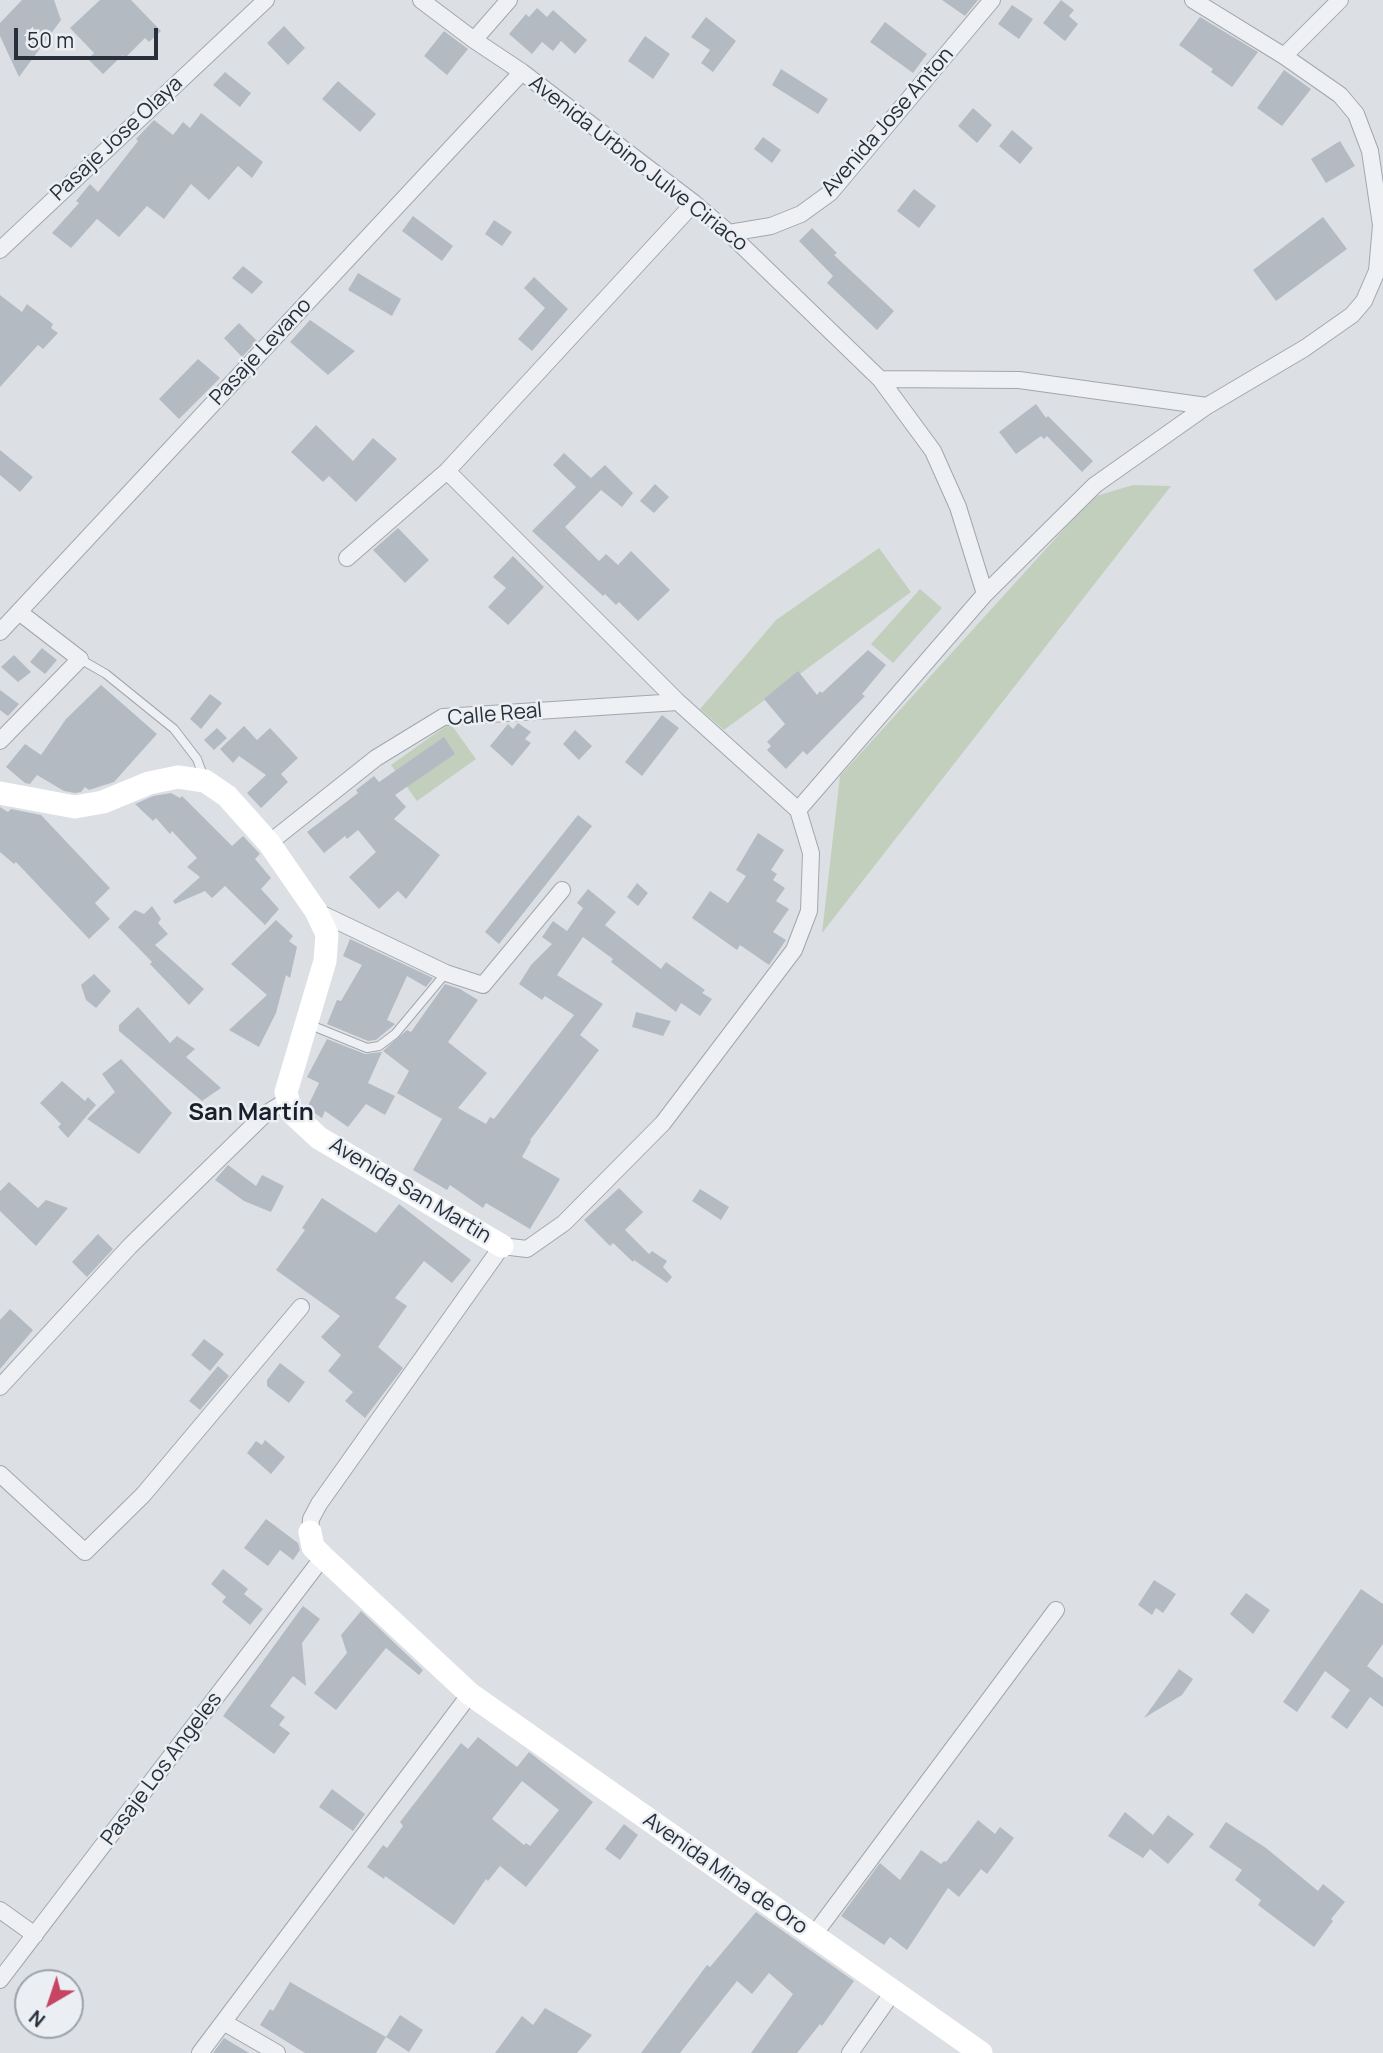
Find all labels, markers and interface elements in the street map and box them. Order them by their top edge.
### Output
scale bar [18,14,161,58]
text: 50 m [27,26,74,54]
street label: Avenida Jose Anton [817,43,959,201]
street label: Pasaje Jose Olaya [46,71,188,207]
street label: Avenida Urbino Julve Ciriaco [524,71,752,257]
street label: Pasaje Levano [205,293,317,411]
street label: Calle Real [447,698,543,732]
district label: San Martín [188,1099,314,1127]
street label: Avenida San Martin [325,1133,495,1249]
street label: Pasaje Los Angeles [96,1687,228,1851]
street label: Avenida Mina de Oro [638,1808,812,1940]
north arrow [14,1969,84,2039]
text: N [24,2004,51,2033]

